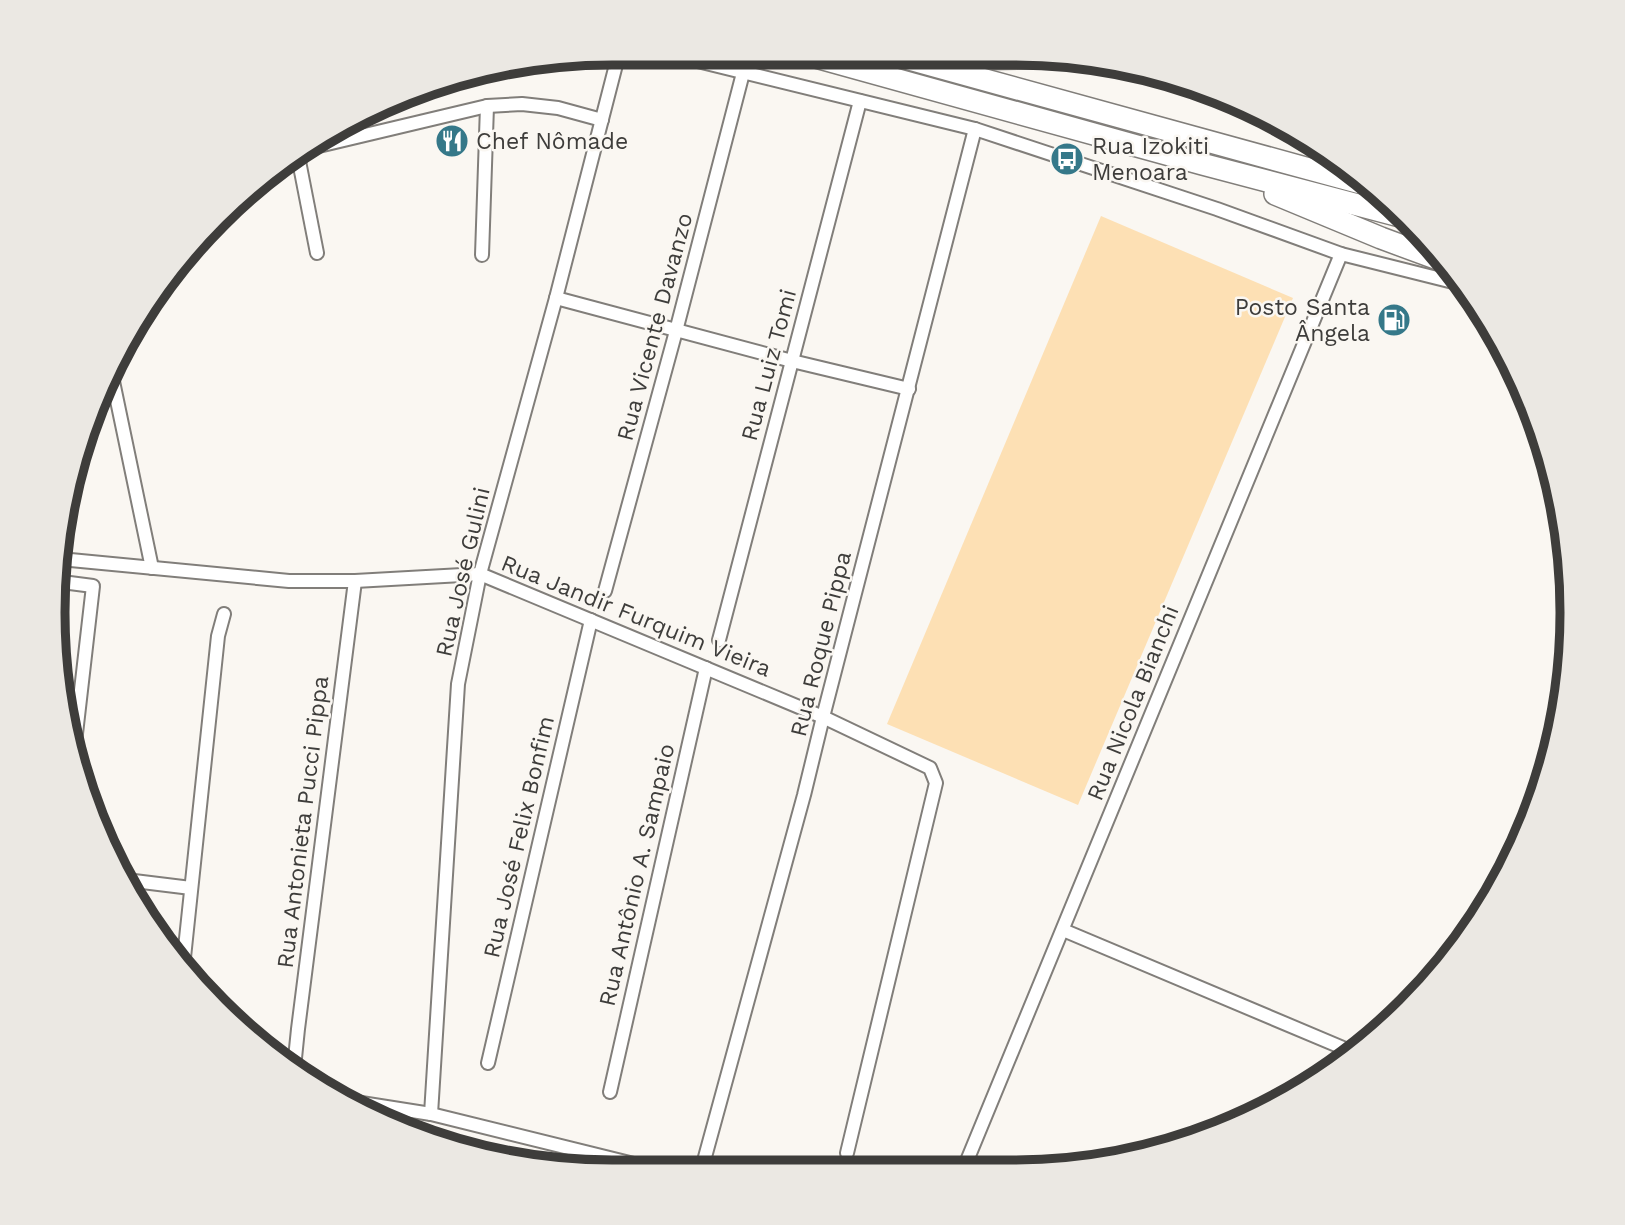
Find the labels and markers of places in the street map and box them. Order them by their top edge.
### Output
restaurant icon: Chef Nômade [433,122,471,160]
place label: Chef Nômade [476,128,628,155]
place label: Rua Izokiti Menoara [1092,133,1209,186]
bus stop icon: Rua Izokiti Menoara [1048,140,1086,178]
place label: Posto Santa Ângela [1235,294,1370,347]
fuel station icon: Posto Santa Ângela [1375,301,1413,339]

